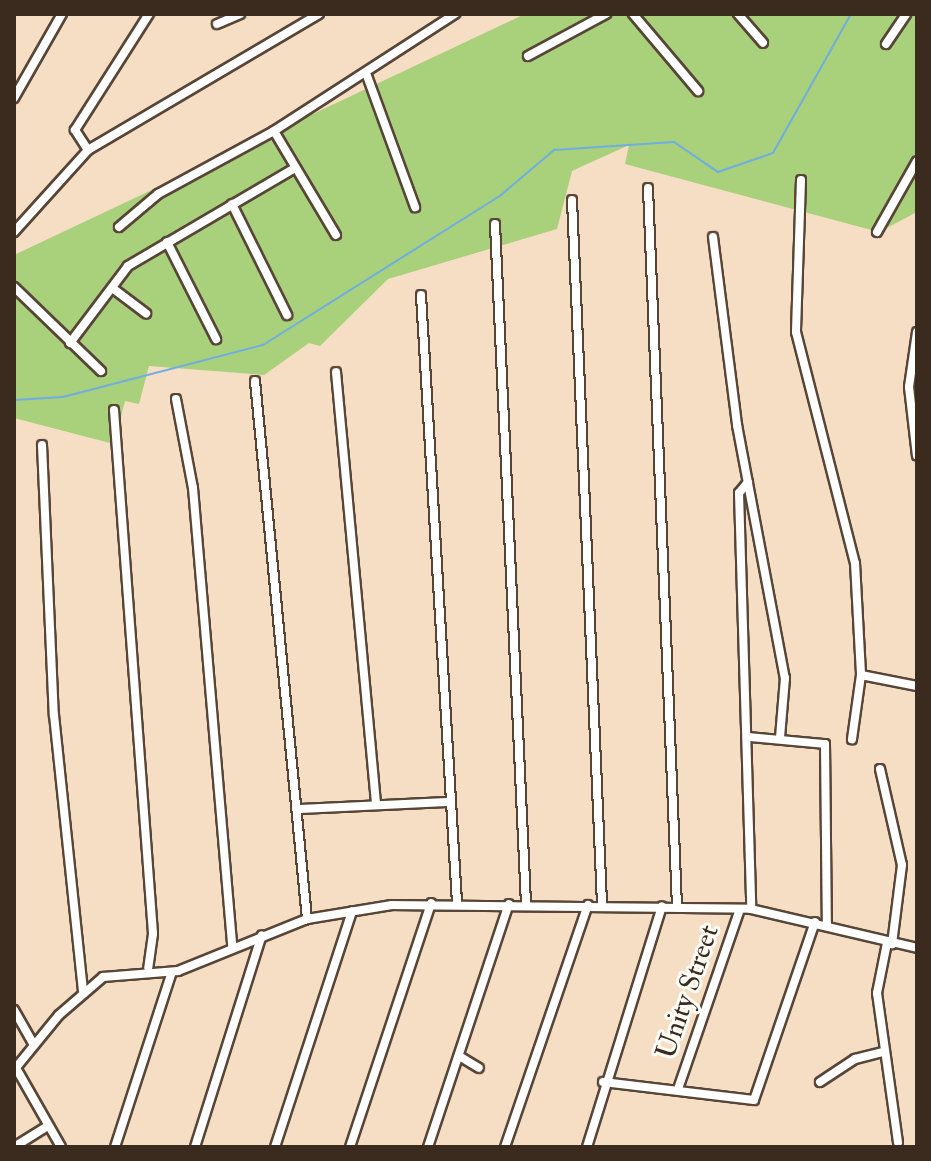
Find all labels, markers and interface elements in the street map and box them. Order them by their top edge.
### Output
street label: Unity Street [649,921,727,1063]

